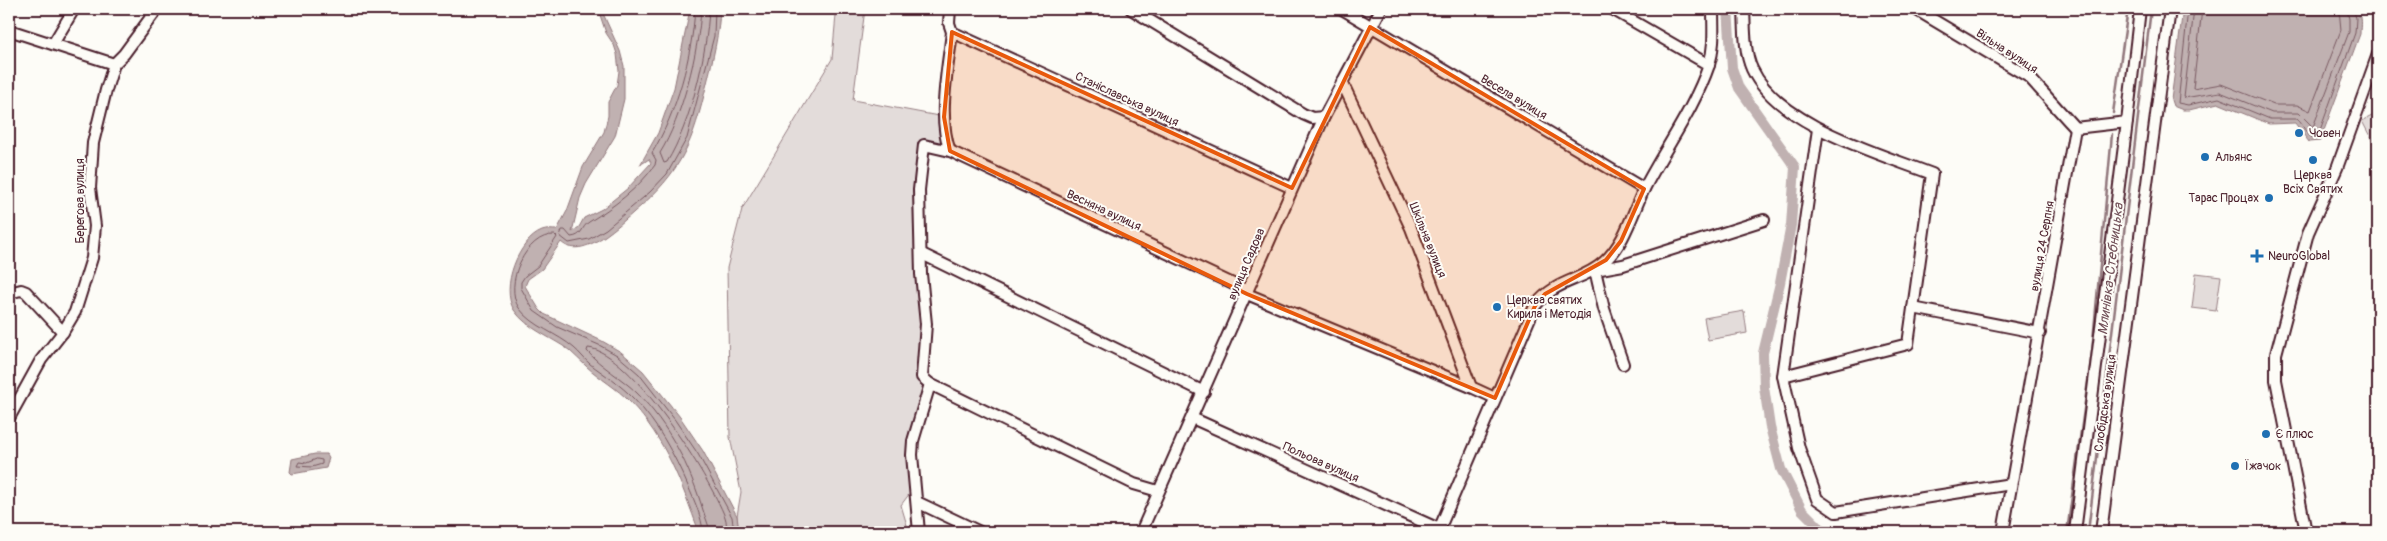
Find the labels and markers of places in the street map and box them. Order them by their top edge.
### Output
place label: Човен [2309,126,2340,141]
marker: Човен [2293,127,2305,139]
place label: Альянс [2215,150,2252,165]
marker: Альянс [2199,151,2211,163]
marker: Церква Всіх Святих [2307,154,2319,166]
place label: Церква Всіх Святих [2283,168,2343,197]
place label: Тарас Процах [2188,191,2259,206]
marker: Тарас Процах [2263,192,2275,204]
marker: NeuroGlobal [2250,249,2264,263]
place label: NeuroGlobal [2268,249,2330,264]
place label: Церква святих Кирила і Методія [1507,293,1592,322]
marker: Церква святих Кирила і Методія [1491,301,1503,313]
place label: Є плюс [2276,427,2314,442]
marker: Є плюс [2260,428,2272,440]
place label: Їжачок [2245,458,2281,474]
marker: Їжачок [2229,460,2241,472]

